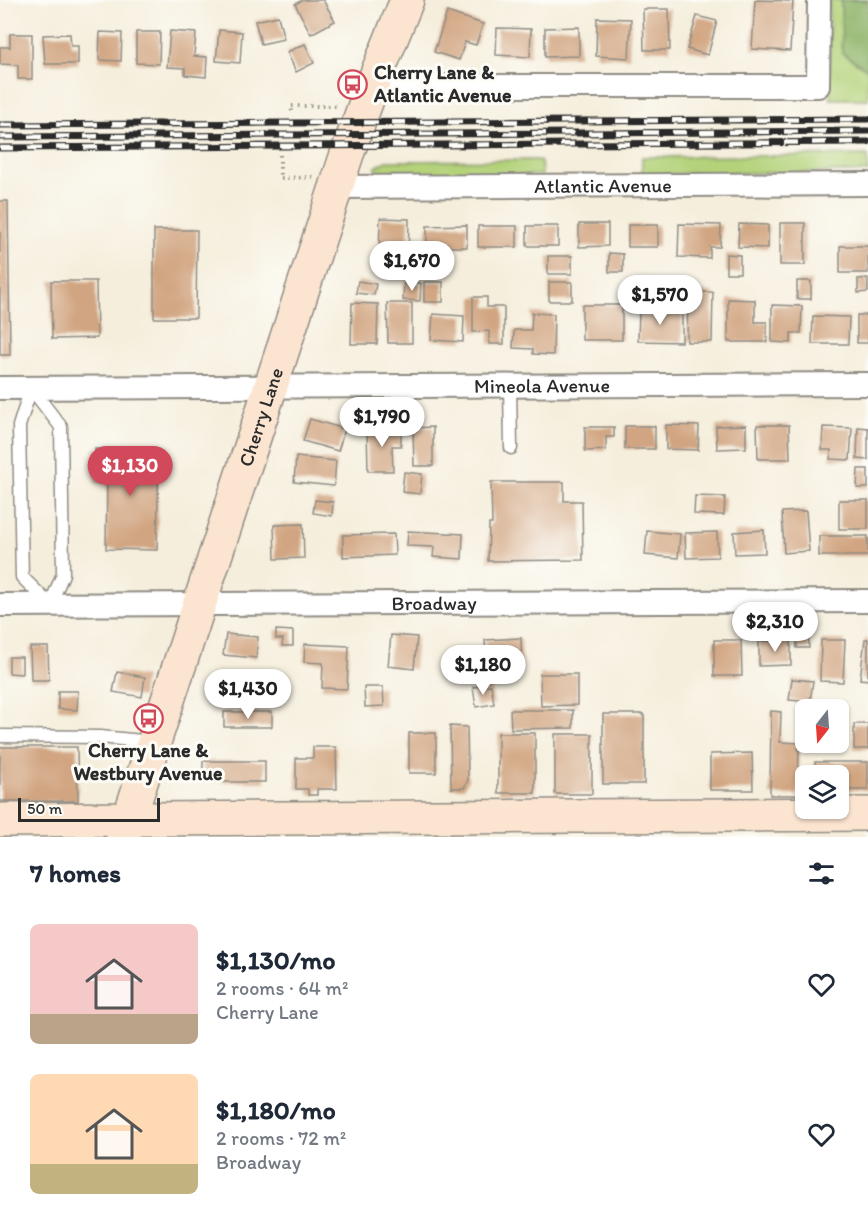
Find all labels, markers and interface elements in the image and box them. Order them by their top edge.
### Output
place label: Cherry Lane & Atlantic Avenue [373,60,512,107]
bus stop icon: Cherry Lane & Atlantic Avenue [337,68,369,100]
street label: Atlantic Avenue [534,173,672,198]
pin: $1,670 [363,241,461,292]
text: $1,670 [384,248,440,272]
pin: $1,570 [611,275,709,326]
text: $1,570 [632,282,688,306]
street label: Cherry Lane [233,364,288,470]
street label: Mineola Avenue [474,373,610,398]
pin: $1,790 [333,397,431,448]
text: $1,790 [354,404,410,428]
pin: $1,130 [81,446,179,497]
text: $1,130 [102,453,158,477]
street label: Broadway [391,591,477,615]
pin: $2,310 [726,602,824,653]
text: $2,310 [746,609,804,633]
pin: $1,180 [434,645,532,696]
text: $1,180 [455,652,511,676]
pin: $1,430 [199,669,297,720]
text: $1,430 [218,676,278,700]
north arrow [795,699,849,753]
map controls [795,699,849,819]
bus stop icon: Cherry Lane & Westbury Avenue [132,703,164,735]
place label: Cherry Lane & Westbury Avenue [73,738,223,786]
button: layers [795,765,849,819]
scale bar [18,795,160,822]
text: 50 m [27,799,62,818]
text: 7 homes [30,857,121,889]
icon: filters [805,857,838,890]
text: $1,130/mo [216,944,336,976]
icon: home [78,948,150,1020]
icon: heart [805,968,838,1001]
text: 2 rooms · 64 m² [216,976,348,1000]
text: Cherry Lane [216,1000,319,1024]
text: $1,180/mo [216,1094,336,1126]
icon: home [78,1098,150,1170]
icon: heart [805,1118,838,1151]
text: 2 rooms · 72 m² [216,1126,346,1150]
text: Broadway [216,1150,301,1174]

